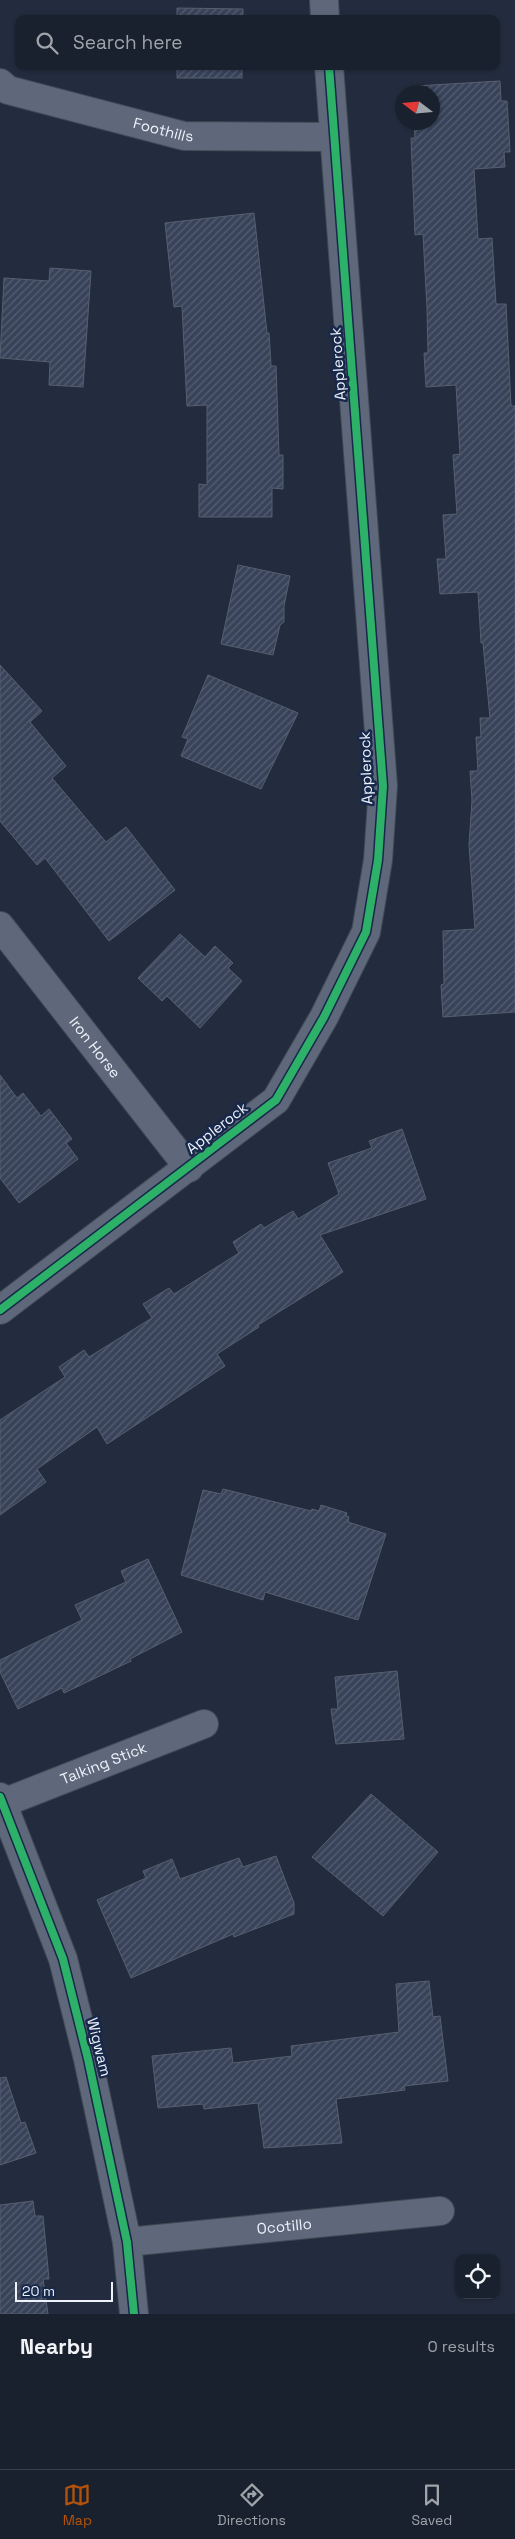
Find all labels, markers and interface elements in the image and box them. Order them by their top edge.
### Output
search box [15,15,500,70]
icon: search [33,29,61,57]
text: Search here [73,30,183,55]
north arrow [395,85,440,130]
street label: Foothills [131,113,193,145]
street label: Applerock [325,327,350,401]
street label: Applerock [355,731,376,805]
street label: Iron Horse [65,1013,125,1082]
street label: Applerock [182,1098,251,1158]
street label: Talking Stick [57,1738,149,1789]
street label: Wigwam [83,2016,116,2078]
street label: Ocotillo [256,2214,313,2238]
map controls [455,2254,500,2299]
button: locate [455,2254,500,2299]
scale bar [15,2279,112,2302]
text: 20 m [22,2282,55,2300]
text: Nearby [20,2333,93,2360]
text: 0 results [427,2336,495,2357]
tab: Map [63,2481,92,2529]
tab: Directions [217,2481,286,2529]
tab: Saved [411,2481,452,2529]

